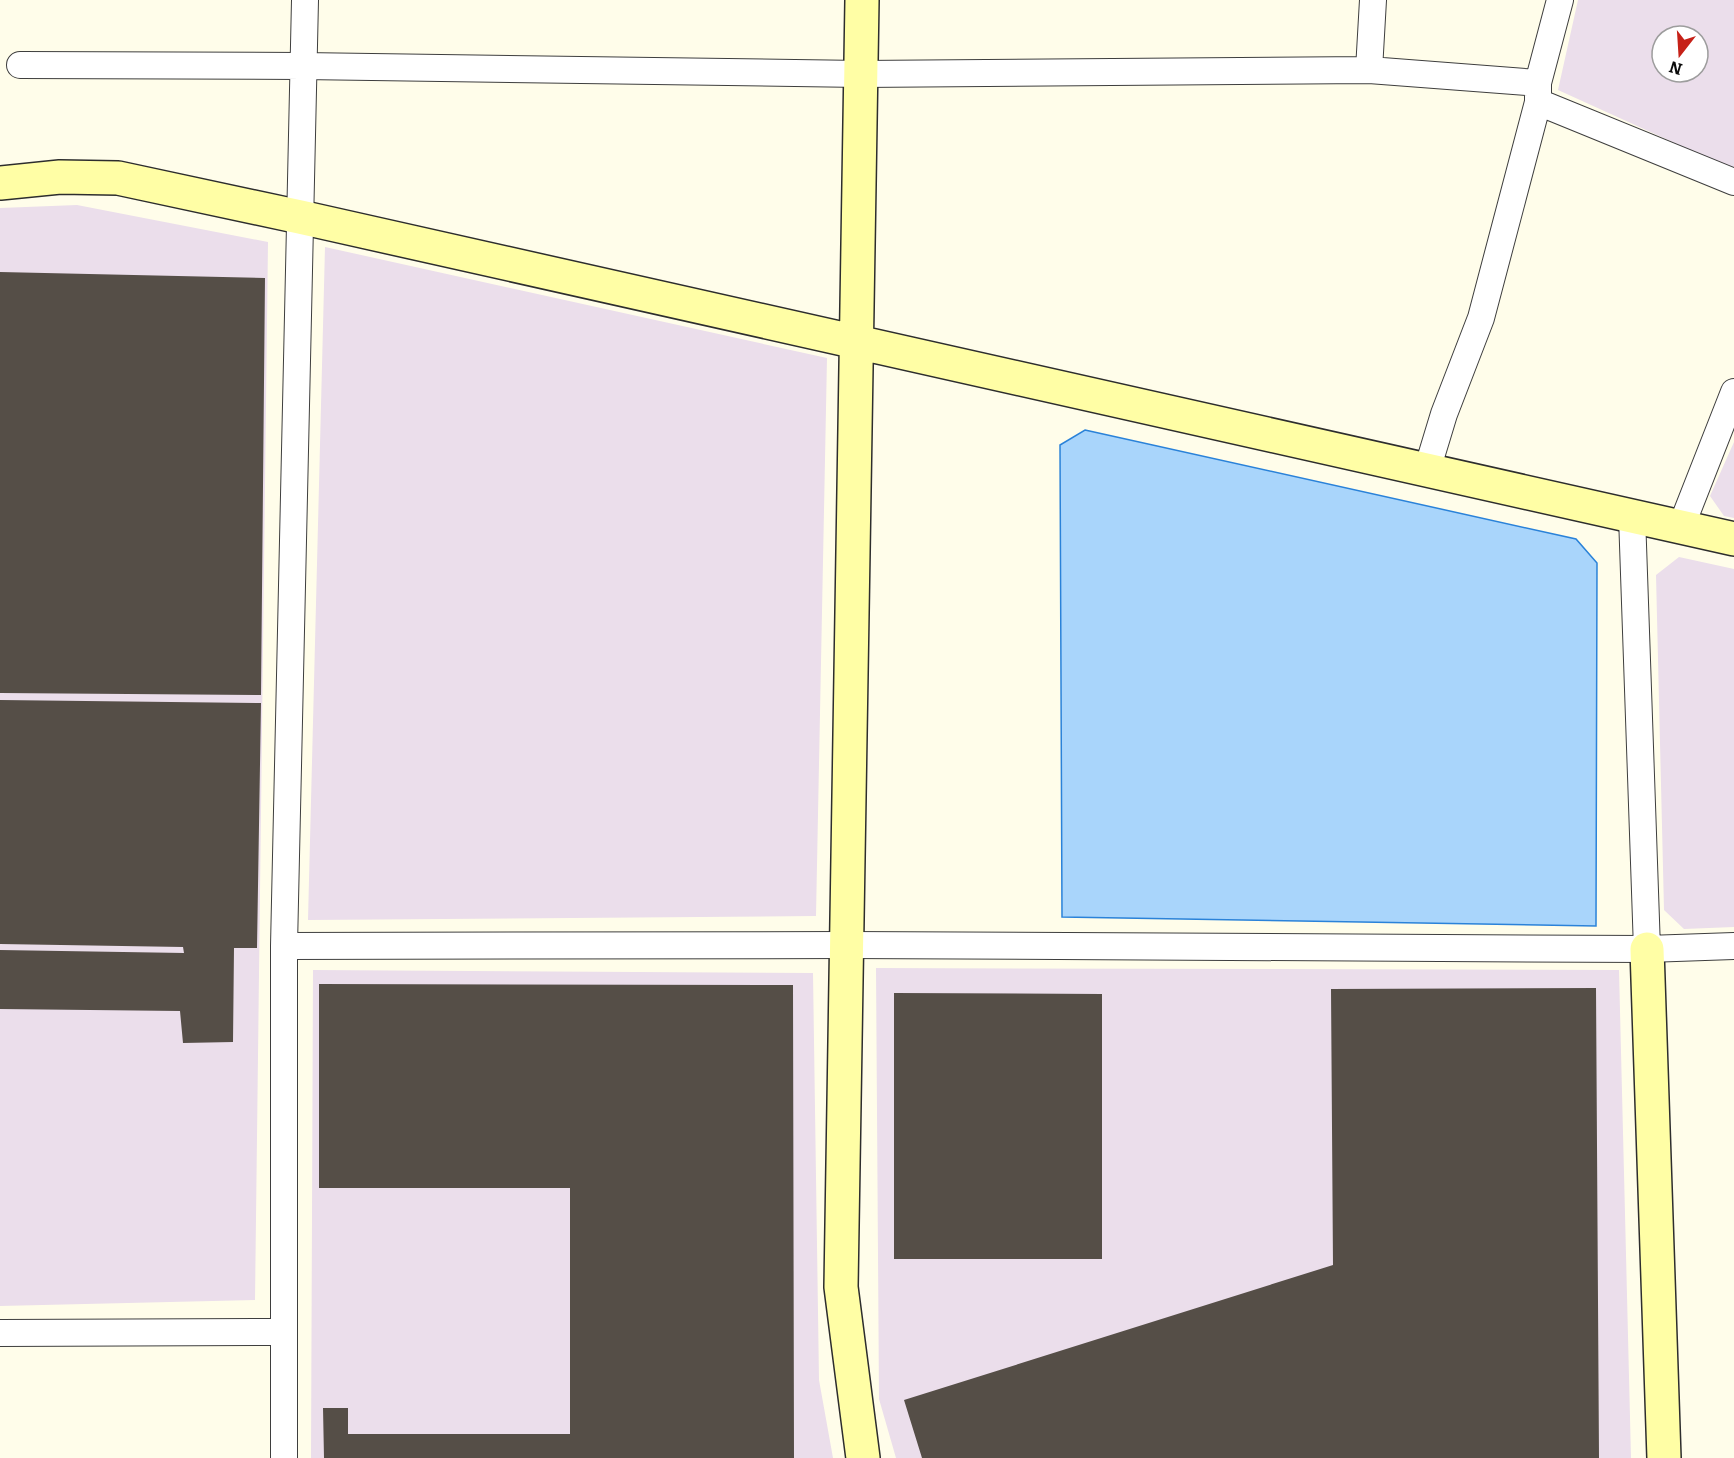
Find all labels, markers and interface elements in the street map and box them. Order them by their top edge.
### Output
north arrow [1650,24,1710,84]
text: N [1667,57,1684,79]

